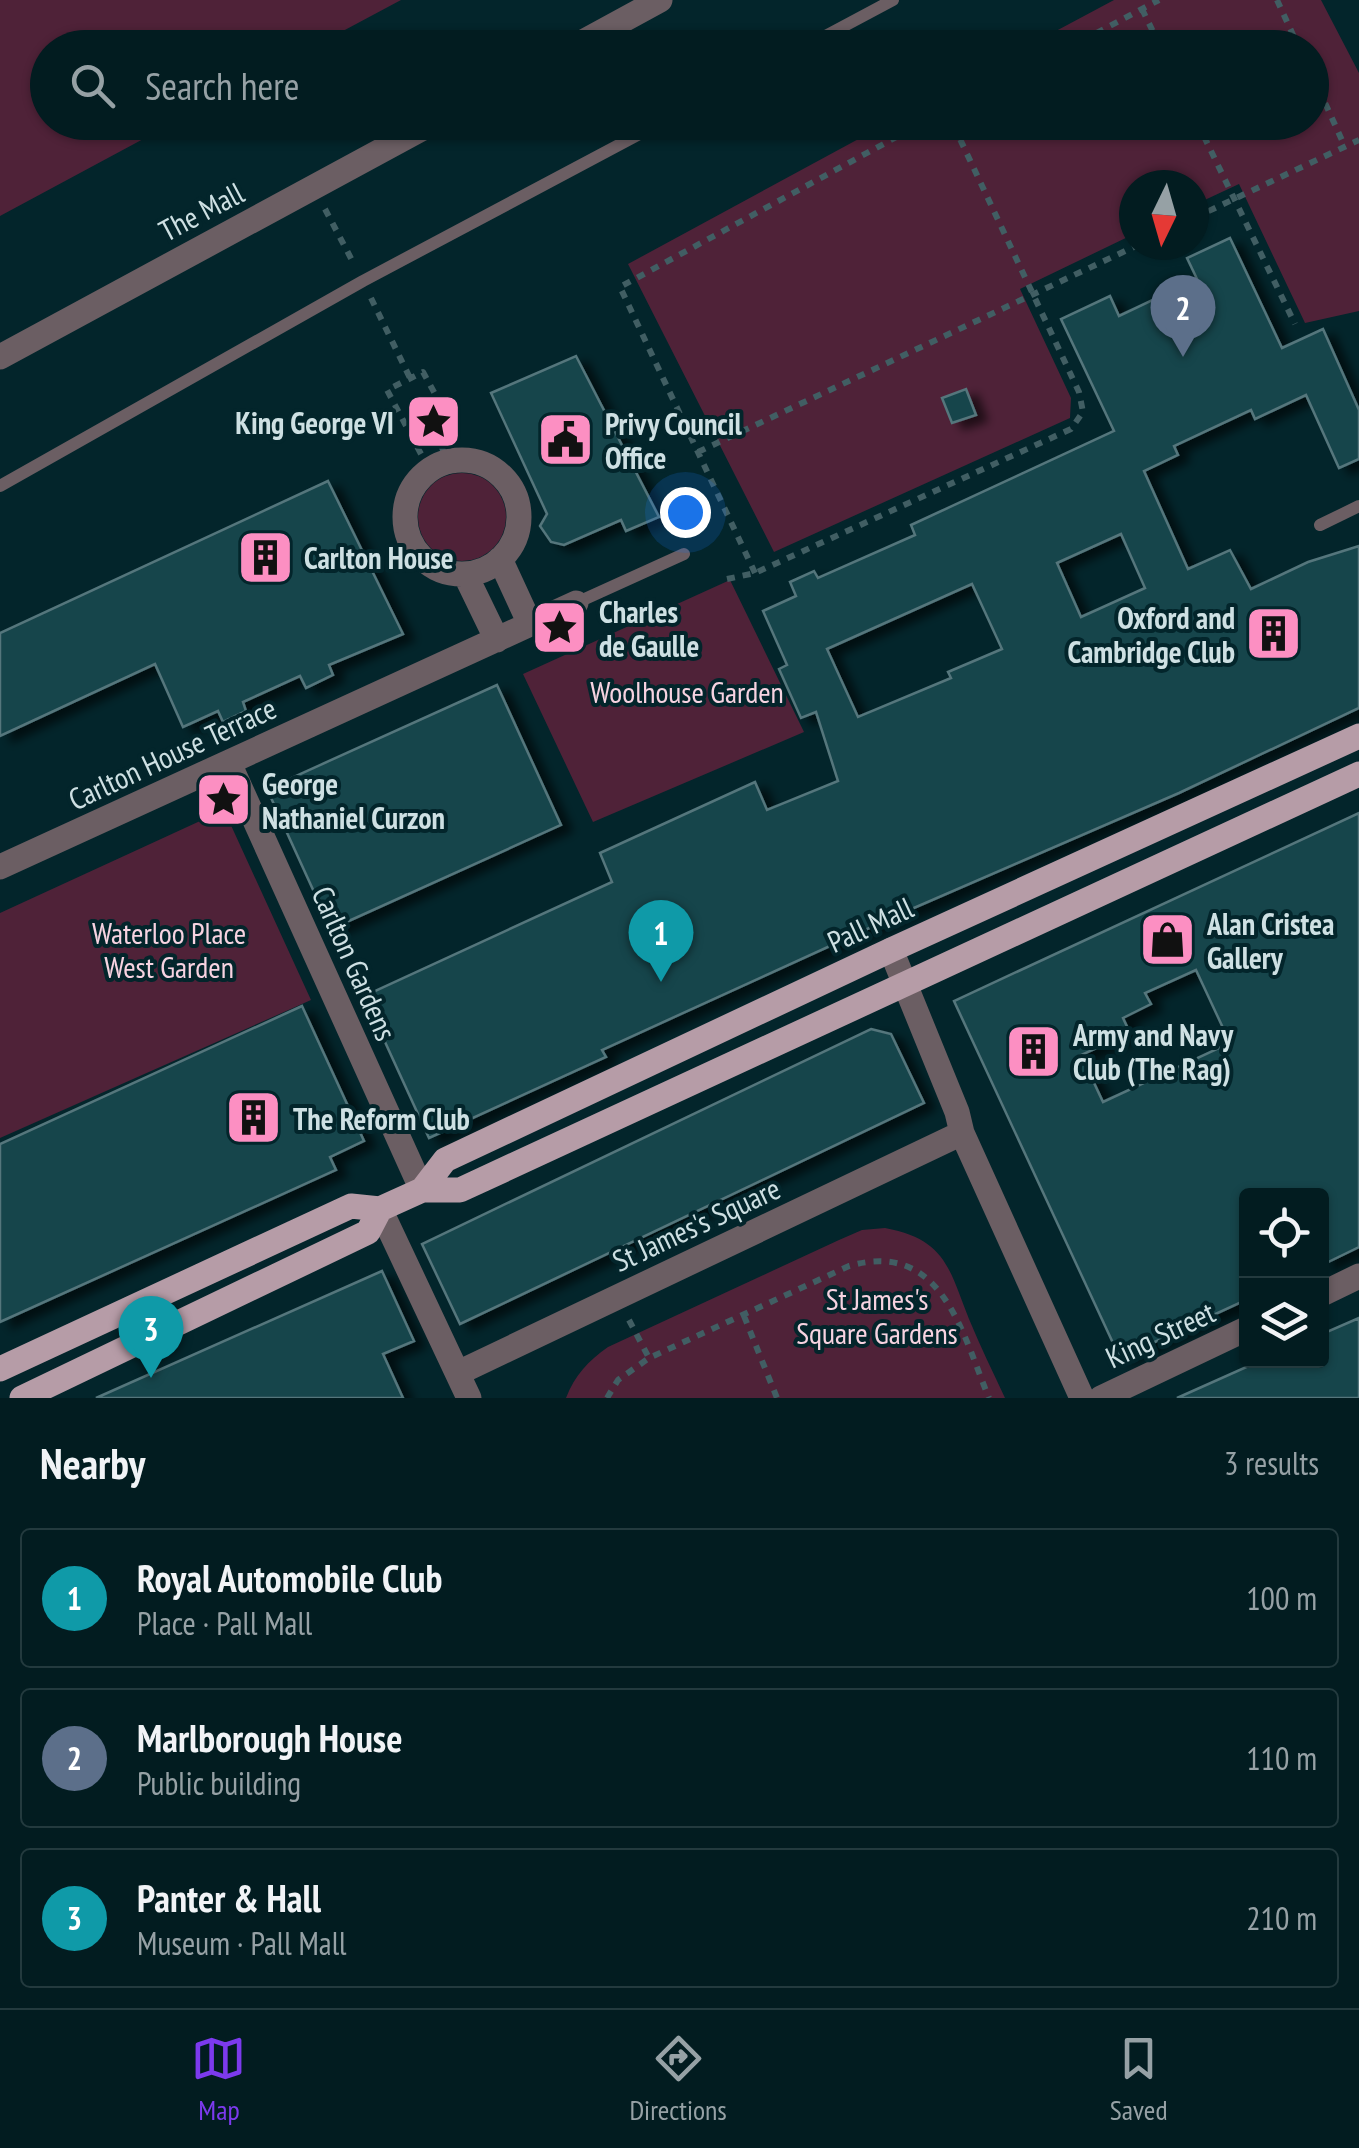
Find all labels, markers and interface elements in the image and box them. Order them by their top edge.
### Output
search box [30,30,1329,140]
icon: search [65,58,120,113]
text: Search here [145,61,299,110]
north arrow [1119,170,1209,260]
street label: The Mall [152,173,250,249]
pin: 2 [1150,274,1216,357]
place icon: King George VI [403,392,463,452]
place label: King George VI [235,403,394,442]
place label: Privy Council Office [605,404,743,477]
public building icon: Privy Council Office [536,410,596,470]
your location [660,487,711,538]
building icon: Carlton House [235,527,295,587]
place label: Carlton House [304,538,454,577]
place label: Charles de Gaulle [599,592,699,665]
place icon: Charles de Gaulle [530,598,590,658]
place label: Oxford and Cambridge Club [1067,598,1235,671]
building icon: Oxford and Cambridge Club [1244,604,1304,664]
park label: Woolhouse Garden [590,672,784,711]
street label: Carlton House Terrace [62,688,282,818]
place label: George Nathaniel Curzon [262,764,445,837]
place icon: George Nathaniel Curzon [193,770,253,830]
street label: Carlton Gardens [304,880,406,1046]
street label: Pall Mall [821,887,919,961]
pin: 1 [628,900,694,982]
place label: Alan Cristea Gallery [1206,904,1334,977]
shop icon: Alan Cristea Gallery [1138,910,1198,970]
park label: Waterloo Place West Garden [92,913,246,986]
place label: Army and Navy Club (The Rag) [1072,1015,1234,1088]
building icon: Army and Navy Club (The Rag) [1004,1021,1064,1081]
building icon: The Reform Club [224,1088,284,1148]
place label: The Reform Club [293,1099,470,1138]
street label: St James's Square [606,1168,786,1280]
map controls [1239,1188,1329,1368]
button: locate [1239,1188,1329,1278]
button: layers [1239,1278,1329,1368]
park label: St James's Square Gardens [796,1279,958,1352]
street label: King Street [1099,1292,1221,1376]
pin: 3 [118,1296,184,1378]
text: Nearby [40,1436,145,1491]
text: 3 results [1224,1442,1319,1484]
text: Royal Automobile Club [137,1553,442,1602]
text: 1 [67,1577,82,1619]
text: 100 m [1246,1577,1317,1619]
text: Place · Pall Mall [137,1602,312,1644]
text: Marlborough House [137,1713,402,1762]
text: 2 [67,1737,82,1779]
text: 110 m [1246,1737,1317,1779]
text: Public building [137,1762,301,1804]
text: Panter & Hall [137,1873,321,1922]
text: 3 [67,1897,82,1939]
text: 210 m [1246,1897,1317,1939]
text: Museum · Pall Mall [137,1922,347,1964]
tab: Map [191,2031,246,2128]
tab: Directions [629,2031,727,2128]
tab: Saved [1110,2031,1168,2128]

